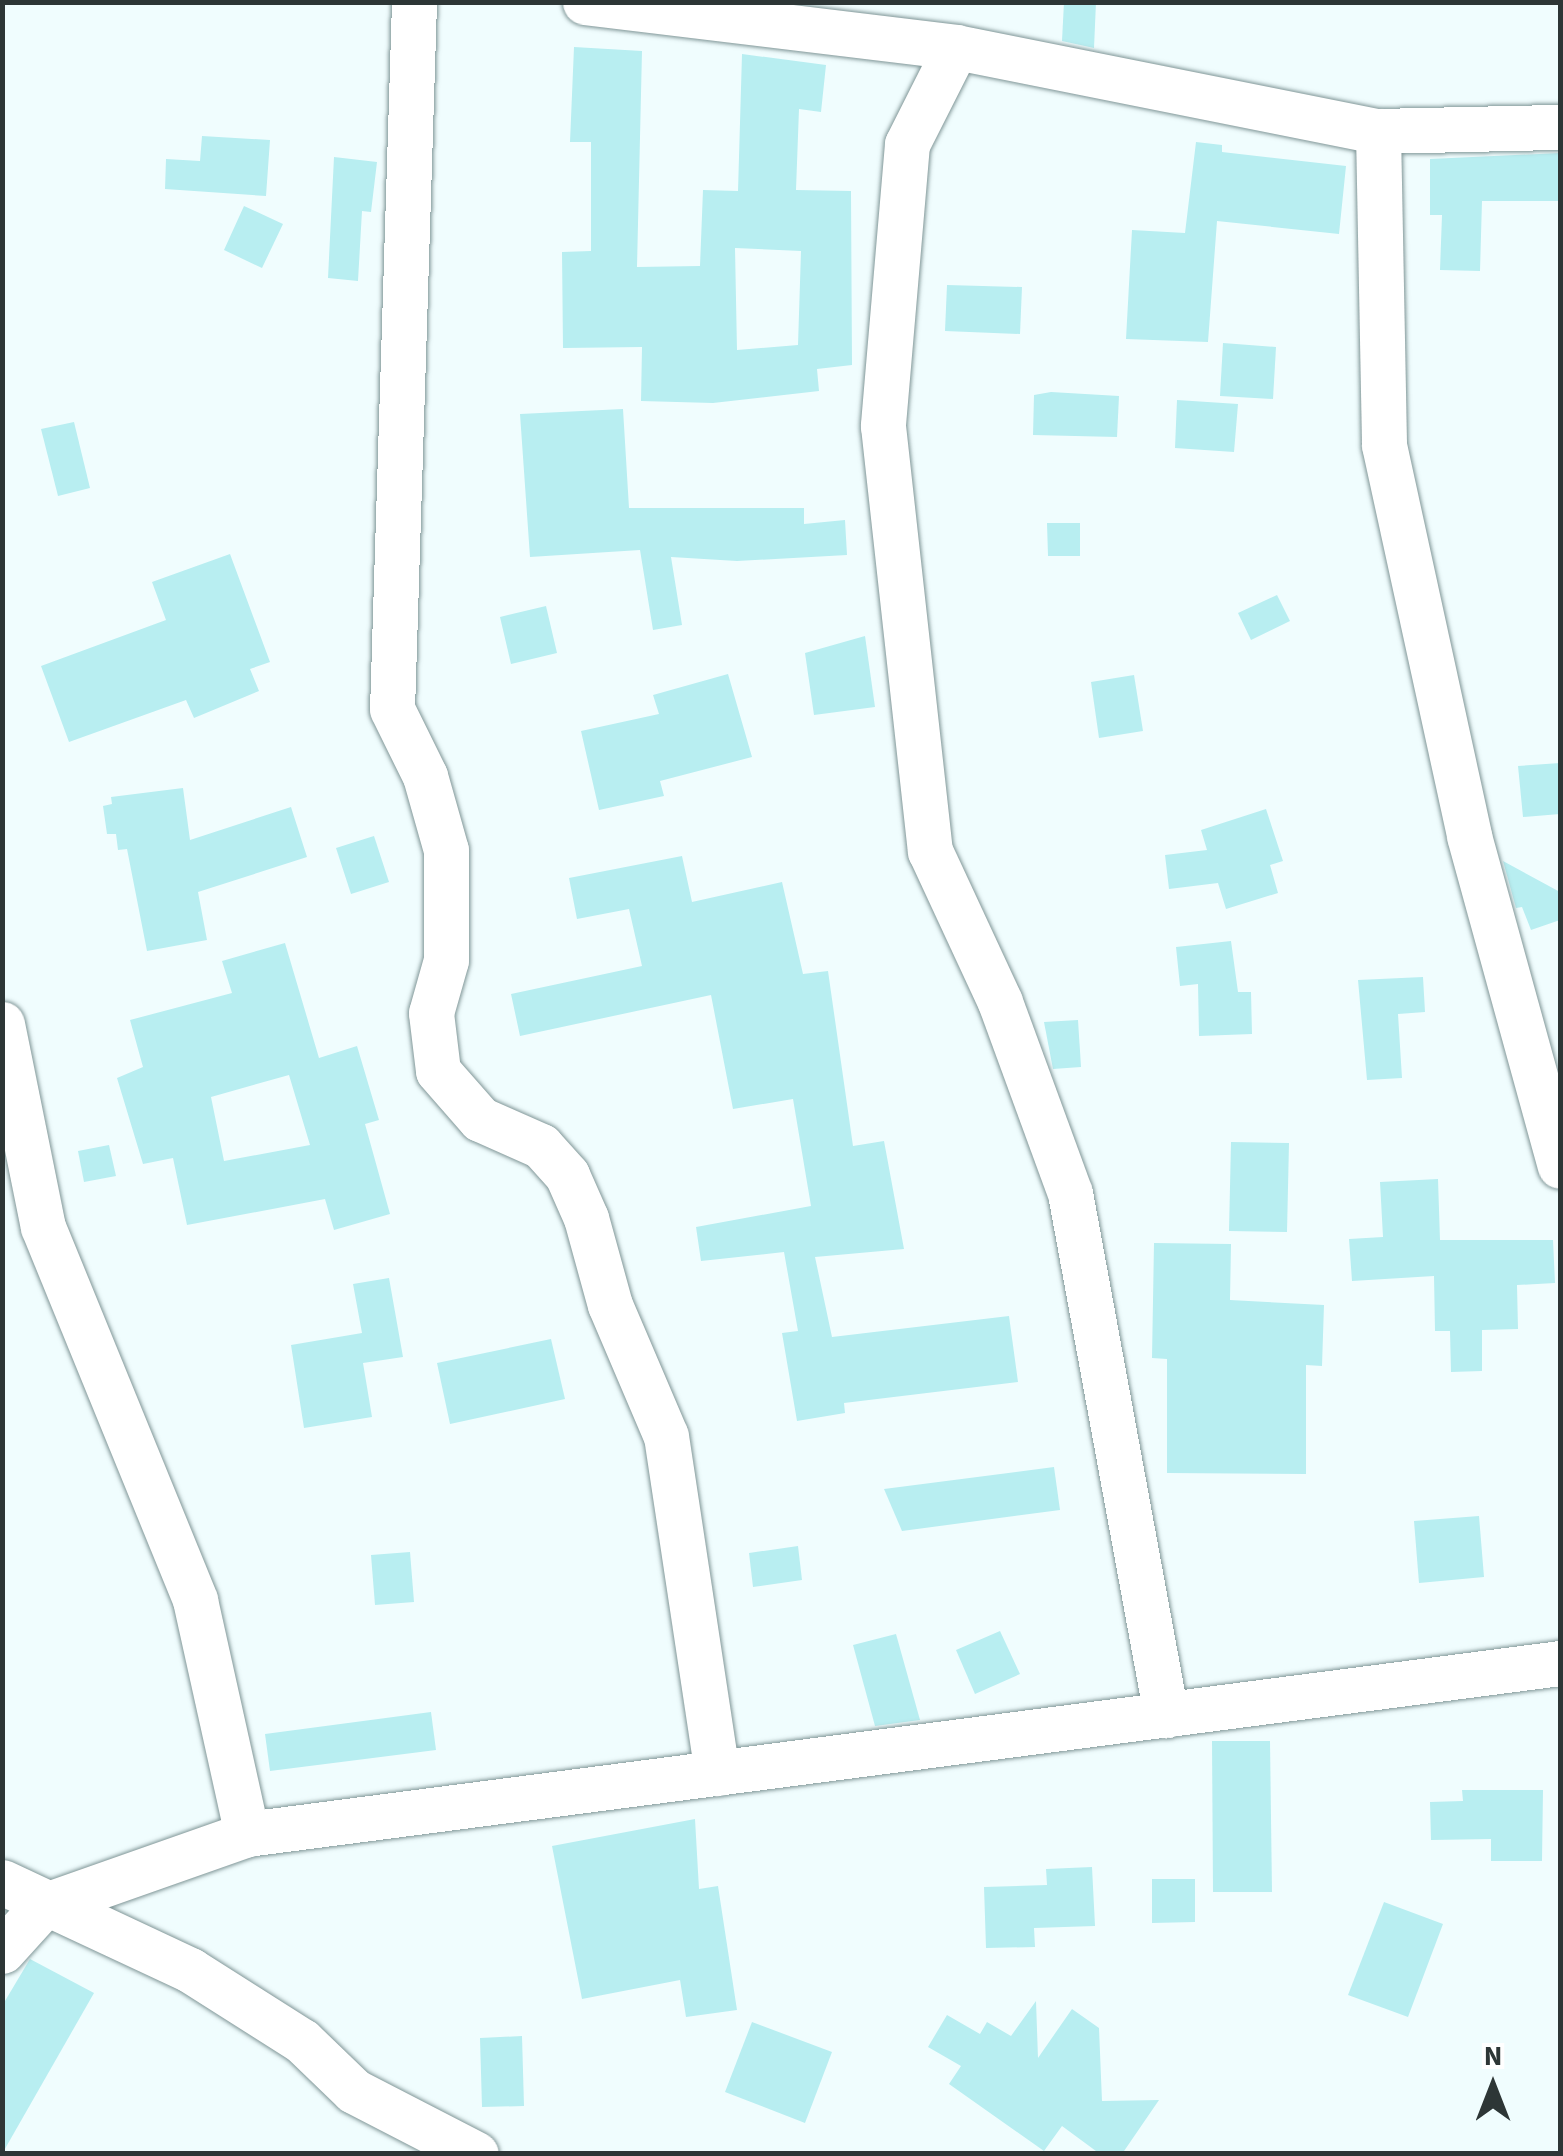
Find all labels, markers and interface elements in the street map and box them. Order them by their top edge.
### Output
north arrow [1443,2036,1543,2136]
text: N [1484,2036,1502,2076]

